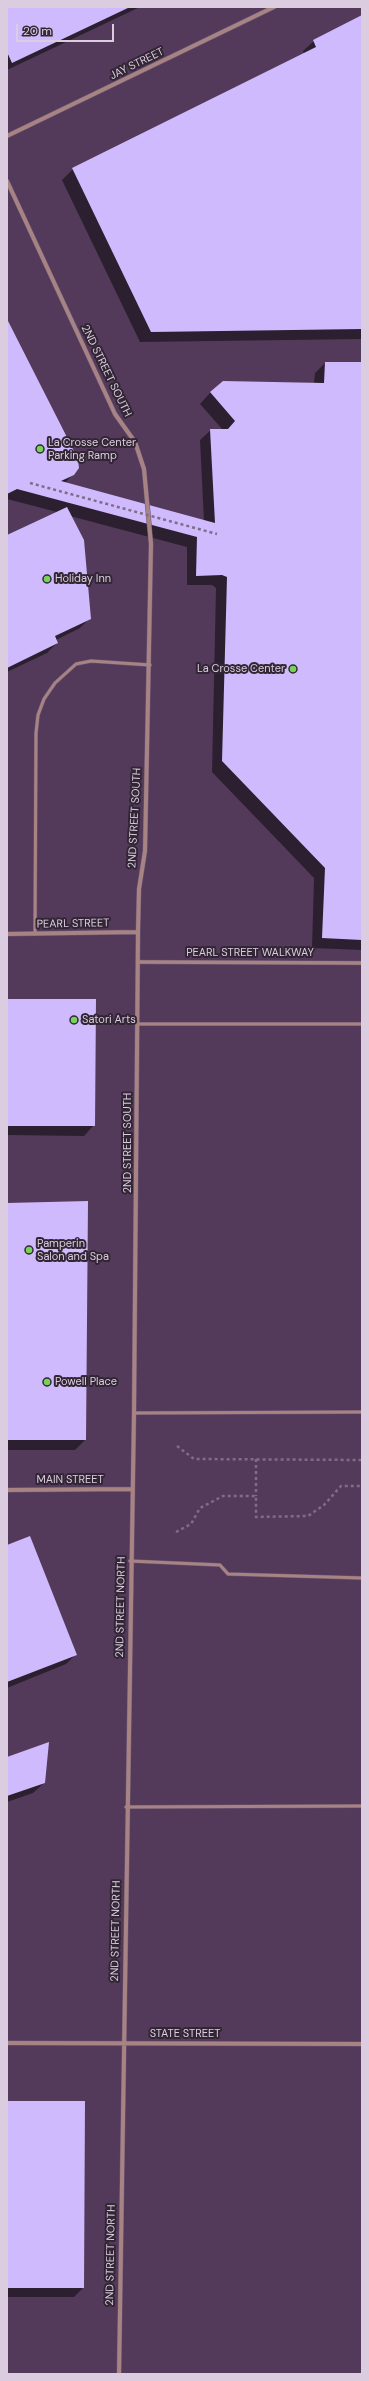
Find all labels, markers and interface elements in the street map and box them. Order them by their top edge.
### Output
scale bar [18,16,116,42]
text: 20 m [23,23,52,39]
street label: JAY STREET [108,45,166,83]
street label: 2ND STREET SOUTH [78,323,134,419]
place label: La Crosse Center Parking Ramp [48,436,136,462]
marker: La Crosse Center Parking Ramp [35,444,45,454]
place label: Holiday Inn [55,572,111,586]
marker: Holiday Inn [42,574,52,584]
place label: La Crosse Center [197,662,285,676]
marker: La Crosse Center [288,664,298,674]
street label: 2ND STREET SOUTH [126,767,144,869]
street label: PEARL STREET [37,917,109,931]
street label: PEARL STREET WALKWAY [186,946,314,960]
place label: Satori Arts [82,1013,136,1027]
marker: Satori Arts [69,1015,79,1025]
street label: 2ND STREET SOUTH [121,1093,135,1193]
place label: Pamperin Salon and Spa [37,1237,109,1263]
marker: Pamperin Salon and Spa [24,1245,34,1255]
place label: Powell Place [55,1375,117,1389]
marker: Powell Place [42,1377,52,1387]
street label: MAIN STREET [36,1473,104,1487]
street label: 2ND STREET NORTH [114,1556,128,1658]
street label: 2ND STREET NORTH [109,1880,123,1982]
street label: STATE STREET [150,2027,220,2041]
street label: 2ND STREET NORTH [104,2204,118,2306]

